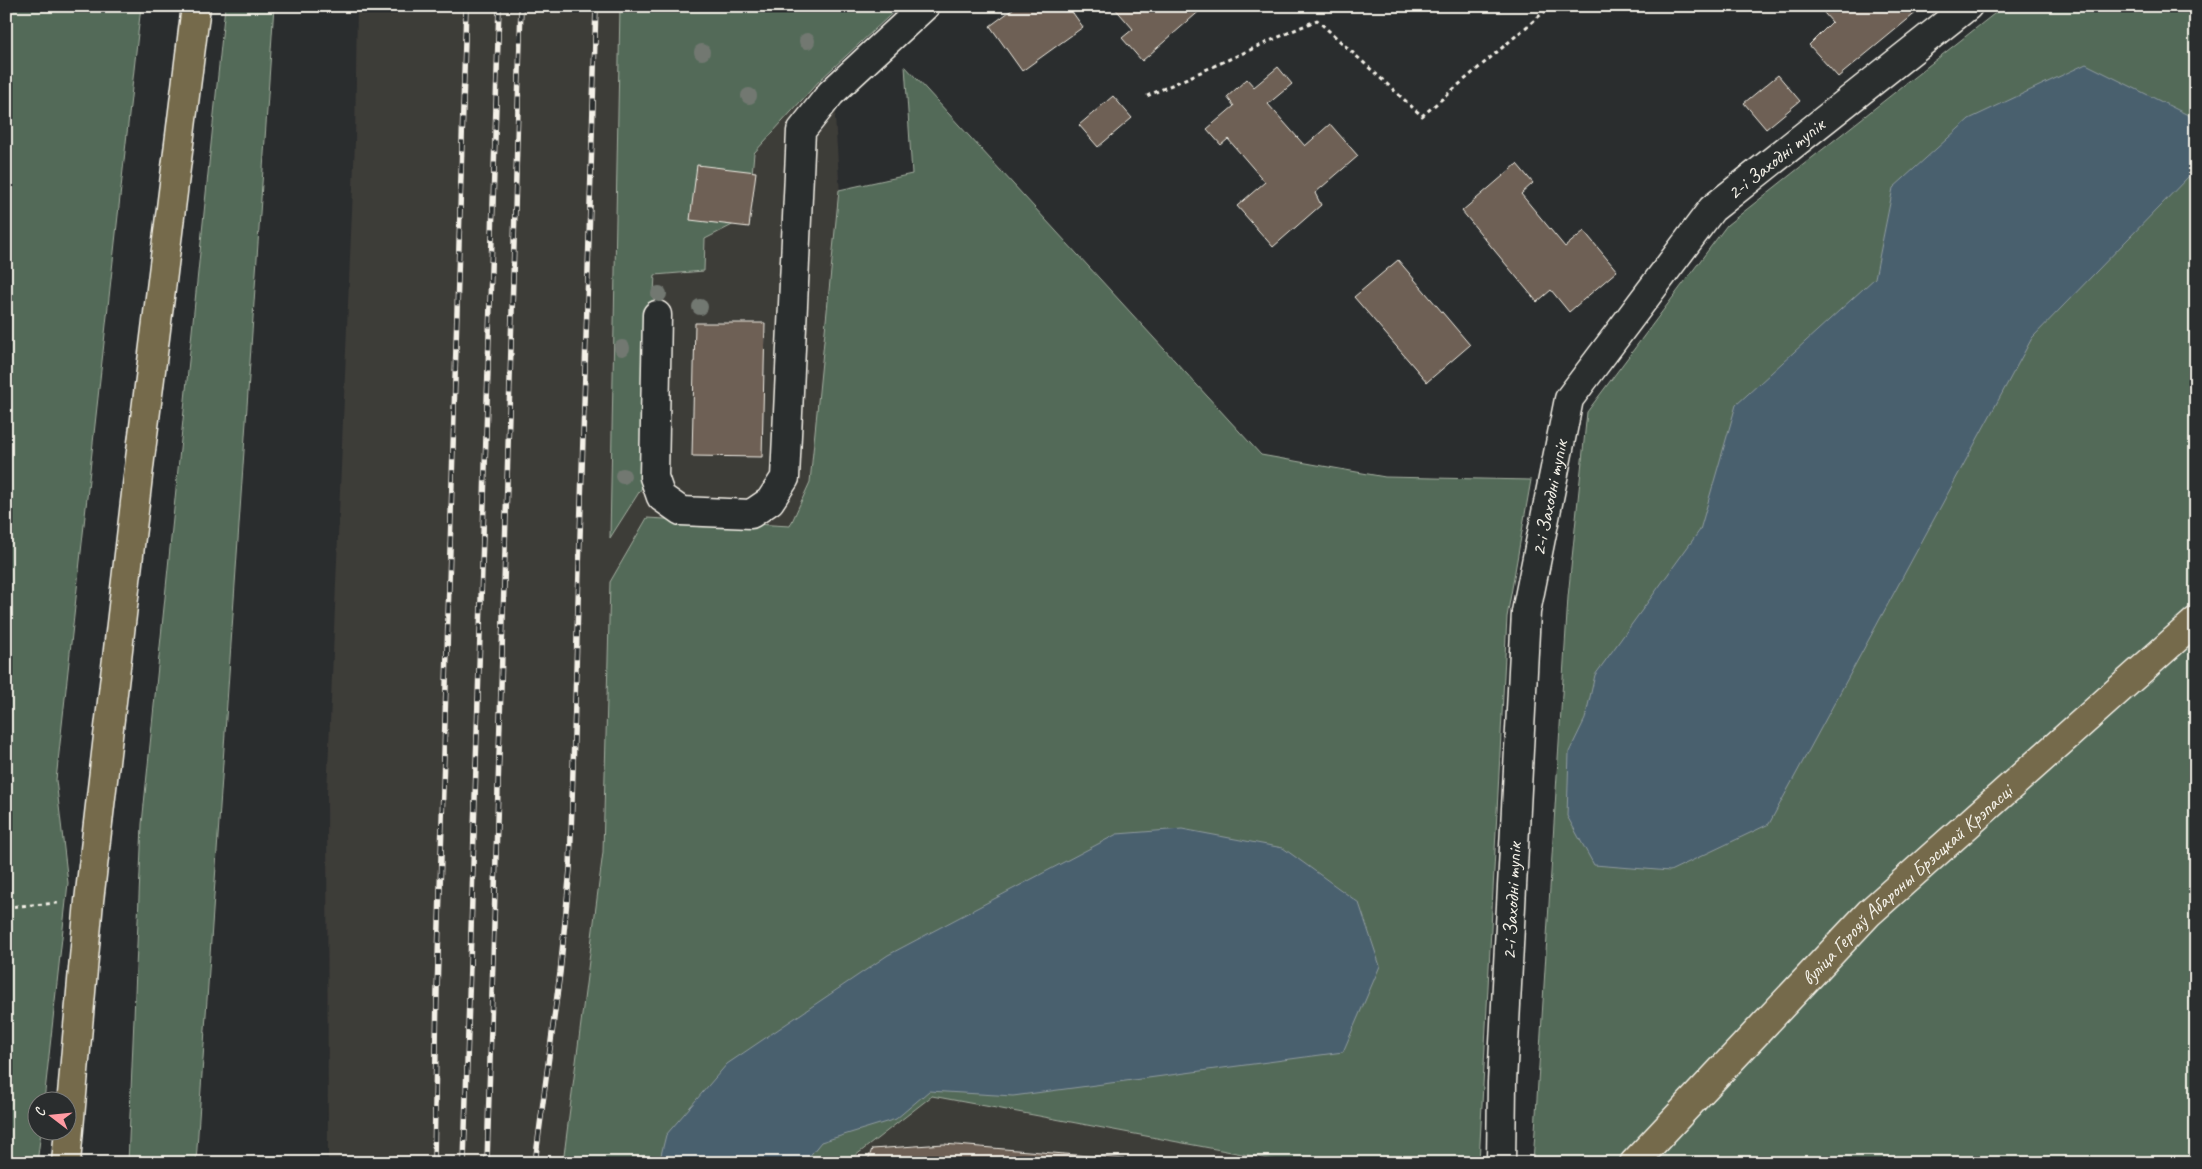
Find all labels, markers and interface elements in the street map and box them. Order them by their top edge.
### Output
street label: 2-і Заходні тупік [1722,111,1831,205]
street label: 2-і Заходні тупік [1525,436,1573,558]
street label: вуліца Герояў Абароны Брэсцкай Крэпасці [1796,777,2019,990]
street label: 2-і Заходні тупік [1496,840,1527,961]
north arrow [28,1092,78,1142]
text: С [31,1105,50,1118]

